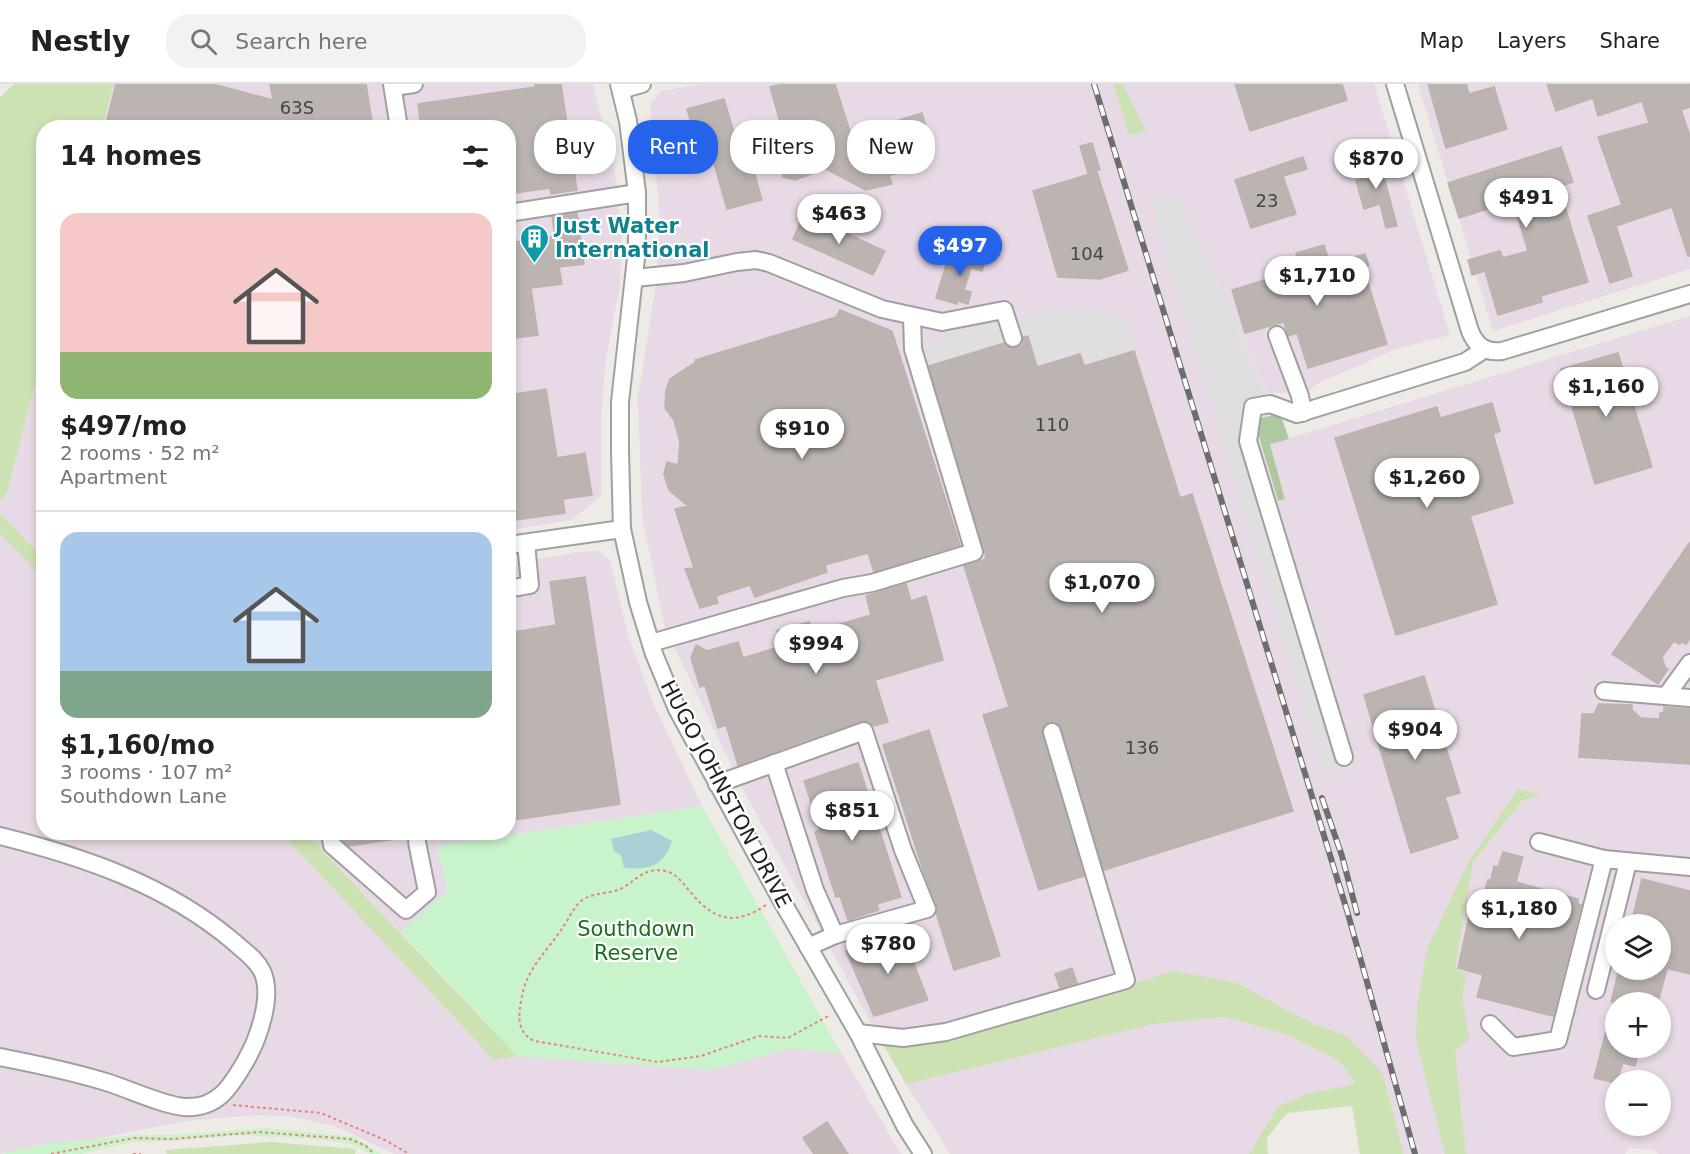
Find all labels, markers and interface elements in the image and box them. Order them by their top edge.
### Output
search box [166,14,586,68]
text: Nestly [30,25,130,58]
icon: search [187,25,220,58]
text: Search here [235,29,367,54]
text: Map [1420,29,1464,53]
text: Layers [1497,29,1566,53]
text: Share [1599,29,1660,53]
house number: 63S [280,97,314,118]
chip: Buy [534,120,616,174]
chip: Rent [628,120,718,174]
chip: Filters [730,120,835,174]
chip: New [847,120,935,174]
pin: $870 [1340,139,1412,190]
icon: filters [459,140,492,173]
text: 14 homes [60,141,202,171]
text: $870 [1348,146,1404,170]
pin: $491 [1490,178,1562,229]
text: $491 [1498,185,1554,209]
house number: 23 [1256,190,1278,211]
pin: $463 [803,194,875,245]
text: $463 [811,201,867,225]
place label: Just Water International [553,214,710,262]
building icon: Just Water International [518,222,550,264]
pin: $497 [924,226,996,277]
text: $497 [932,233,988,257]
house number: 104 [1070,243,1104,264]
icon: home [222,252,330,360]
pin: $1,710 [1268,256,1366,307]
text: $1,710 [1278,263,1356,287]
pin: $1,160 [1557,367,1655,418]
text: $1,160 [1567,374,1645,398]
pin: $910 [766,409,838,460]
text: $497/mo [60,411,187,441]
house number: 110 [1035,414,1069,435]
text: $910 [774,416,830,440]
text: 2 rooms · 52 m² [60,441,220,465]
pin: $1,260 [1378,458,1476,509]
text: Apartment [60,465,167,489]
text: $1,260 [1388,465,1466,489]
pin: $1,070 [1053,563,1151,614]
text: $1,070 [1063,570,1141,594]
icon: home [222,571,330,679]
pin: $994 [780,624,852,675]
text: $994 [788,631,844,655]
street label: HUGO JOHNSTON DRIVE [656,676,796,912]
pin: $904 [1379,710,1451,761]
text: $904 [1387,717,1443,741]
text: $1,160/mo [60,730,215,760]
house number: 136 [1125,737,1159,758]
text: 3 rooms · 107 m² [60,760,232,784]
text: Southdown Lane [60,784,227,808]
pin: $851 [816,791,888,842]
text: $851 [824,798,880,822]
pin: $1,180 [1470,889,1568,940]
text: $1,180 [1480,896,1558,920]
map controls [1605,914,1671,1136]
button: layers [1605,914,1671,980]
park label: Southdown Reserve [577,917,695,965]
pin: $780 [852,924,924,975]
text: $780 [860,931,916,955]
button: + [1605,992,1671,1058]
button: − [1605,1070,1671,1136]

